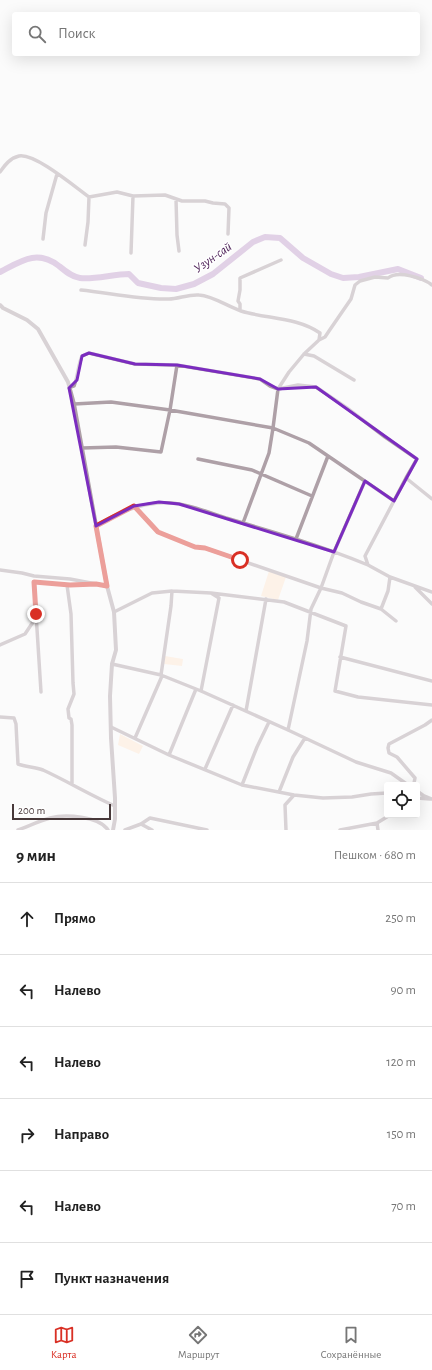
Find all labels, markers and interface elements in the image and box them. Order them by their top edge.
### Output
search box [12,12,420,56]
icon: search [26,23,48,45]
text: Поиск [58,26,96,41]
water label: Узун-сай [192,240,234,276]
route start [231,551,249,569]
route end [27,605,45,623]
map controls [384,782,420,818]
button: locate [384,782,420,818]
scale bar [12,802,111,821]
text: 200 m [18,805,45,816]
text: 9 мин [16,847,56,864]
text: Пешком · 680 m [334,849,416,862]
icon: ahead [16,908,38,930]
text: Прямо [54,911,96,926]
text: 250 m [385,912,416,925]
icon: left [16,980,38,1002]
text: Налево [54,983,101,998]
text: 90 m [390,984,416,997]
icon: left [16,1052,38,1074]
text: Налево [54,1055,101,1070]
text: 120 m [386,1056,416,1069]
icon: right [16,1124,38,1146]
text: Направо [54,1127,109,1142]
text: 150 m [387,1128,416,1141]
icon: left [16,1196,38,1218]
text: Налево [54,1199,101,1214]
text: 70 m [391,1200,416,1213]
icon: arrive [16,1268,38,1290]
text: Пункт назначения [54,1271,169,1286]
tab: Карта [51,1324,76,1361]
tab: Маршрут [178,1324,219,1361]
tab: Сохранённые [321,1324,381,1361]

